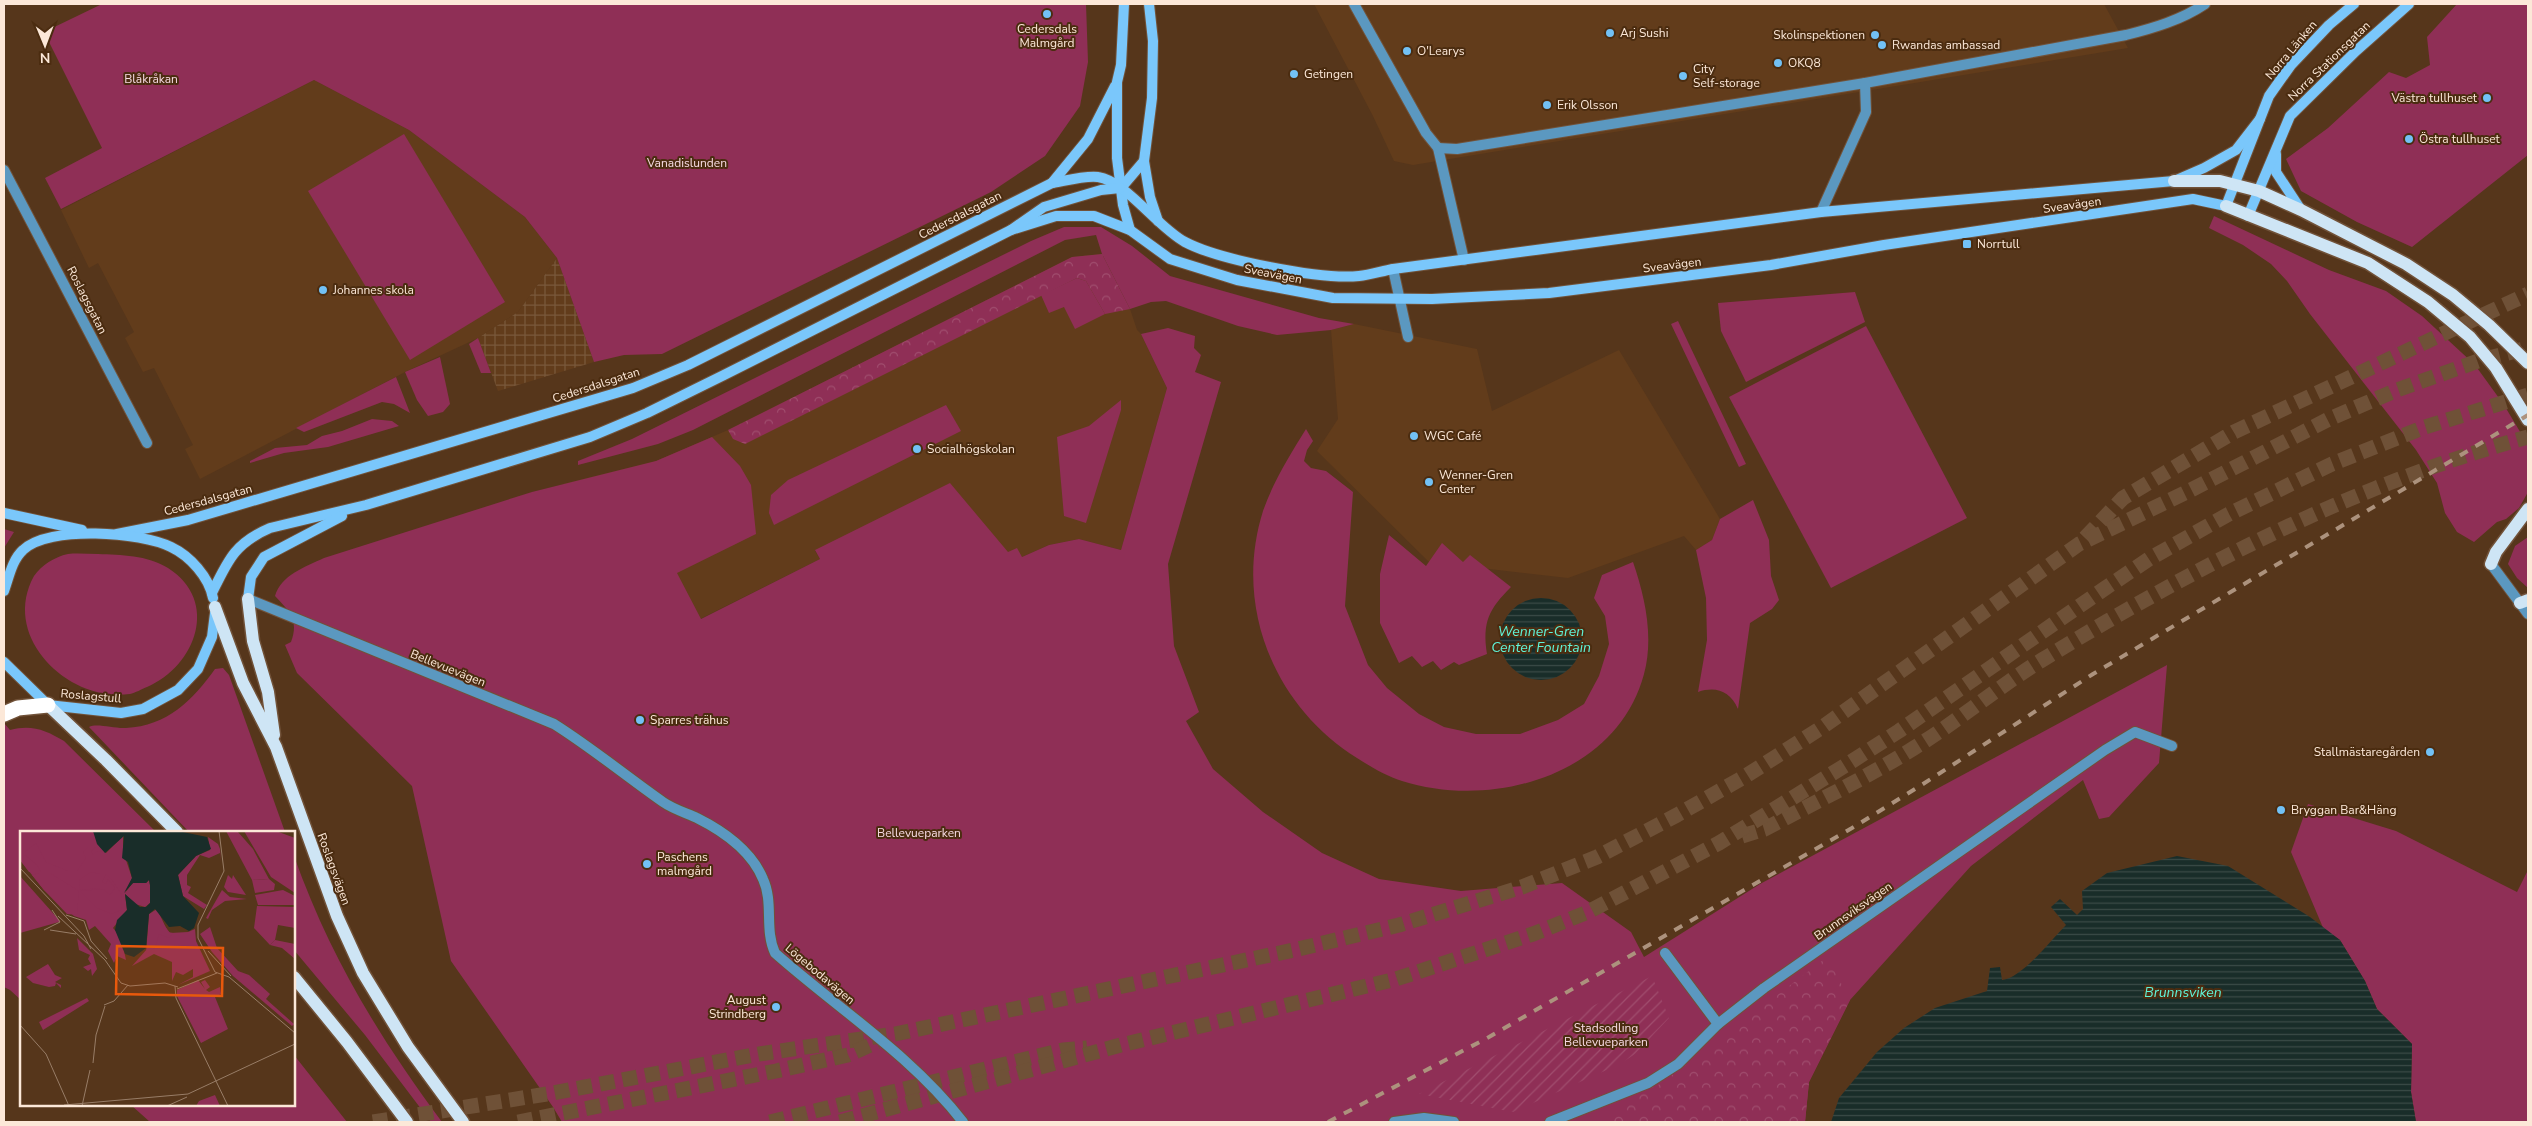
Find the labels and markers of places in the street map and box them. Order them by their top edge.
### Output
marker: Cedersdals Malmgård [1041,8,1053,20]
place label: Cedersdals Malmgård [1017,21,1077,51]
place label: Arj Sushi [1620,25,1668,41]
marker: Arj Sushi [1604,27,1616,39]
place label: Skolinspektionen [1773,27,1865,43]
marker: Skolinspektionen [1869,29,1881,41]
place label: Rwandas ambassad [1892,37,2000,53]
marker: Rwandas ambassad [1876,39,1888,51]
place label: O'Learys [1417,43,1465,59]
marker: O'Learys [1401,45,1413,57]
place label: OKQ8 [1788,55,1821,71]
marker: OKQ8 [1772,57,1784,69]
place label: City Self-storage [1693,61,1760,91]
place label: Getingen [1304,66,1353,82]
marker: Getingen [1288,68,1300,80]
marker: City Self-storage [1677,70,1689,82]
place label: Västra tullhuset [2391,90,2478,106]
marker: Västra tullhuset [2481,92,2493,104]
place label: Erik Olsson [1557,97,1618,113]
marker: Erik Olsson [1541,99,1553,111]
place label: Östra tullhuset [2419,131,2501,147]
marker: Östra tullhuset [2403,133,2415,145]
place label: Norrtull [1977,236,2020,252]
marker: Norrtull [1961,238,1973,250]
place label: Johannes skola [332,282,414,298]
marker: Johannes skola [317,284,329,296]
place label: WGC Café [1424,428,1481,444]
marker: WGC Café [1408,430,1420,442]
place label: Socialhögskolan [927,441,1015,457]
marker: Socialhögskolan [911,443,923,455]
place label: Wenner-Gren Center [1439,467,1513,497]
marker: Wenner-Gren Center [1423,476,1435,488]
place label: Sparres trähus [650,712,729,728]
marker: Sparres trähus [634,714,646,726]
place label: Stallmästaregården [2314,744,2420,760]
marker: Stallmästaregården [2424,746,2436,758]
place label: Bryggan Bar&Häng [2291,802,2396,818]
marker: Bryggan Bar&Häng [2275,804,2287,816]
place label: Paschens malmgård [657,849,712,879]
marker: Paschens malmgård [641,858,653,870]
place label: August Strindberg [709,992,767,1022]
marker: August Strindberg [770,1001,782,1013]

